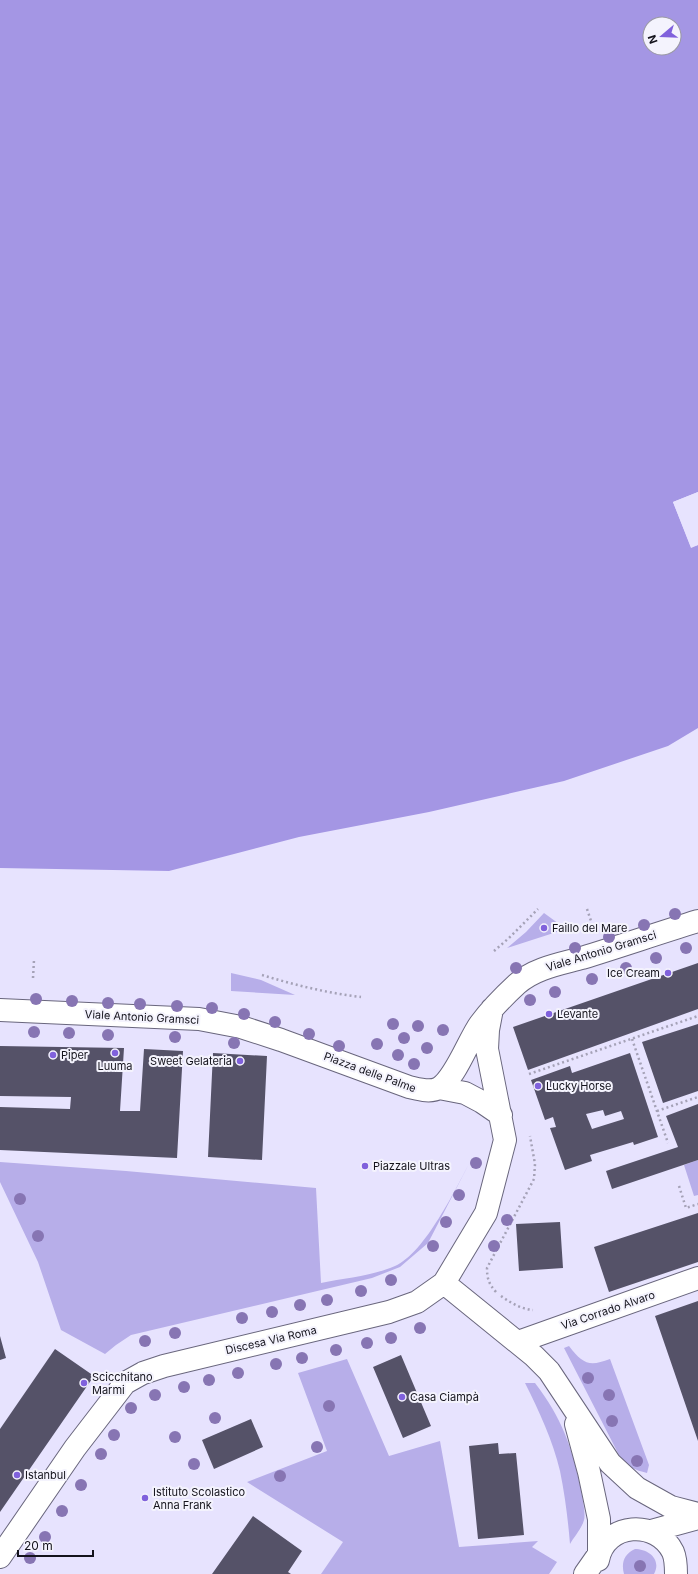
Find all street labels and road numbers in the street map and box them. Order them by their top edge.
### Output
street label: Viale Antonio Gramsci [544,928,658,974]
street label: Viale Antonio Gramsci [84,1007,200,1027]
street label: Piazza delle Palme [322,1049,418,1095]
street label: Via Corrado Alvaro [559,1287,657,1333]
street label: Discesa Via Roma [224,1323,318,1357]

